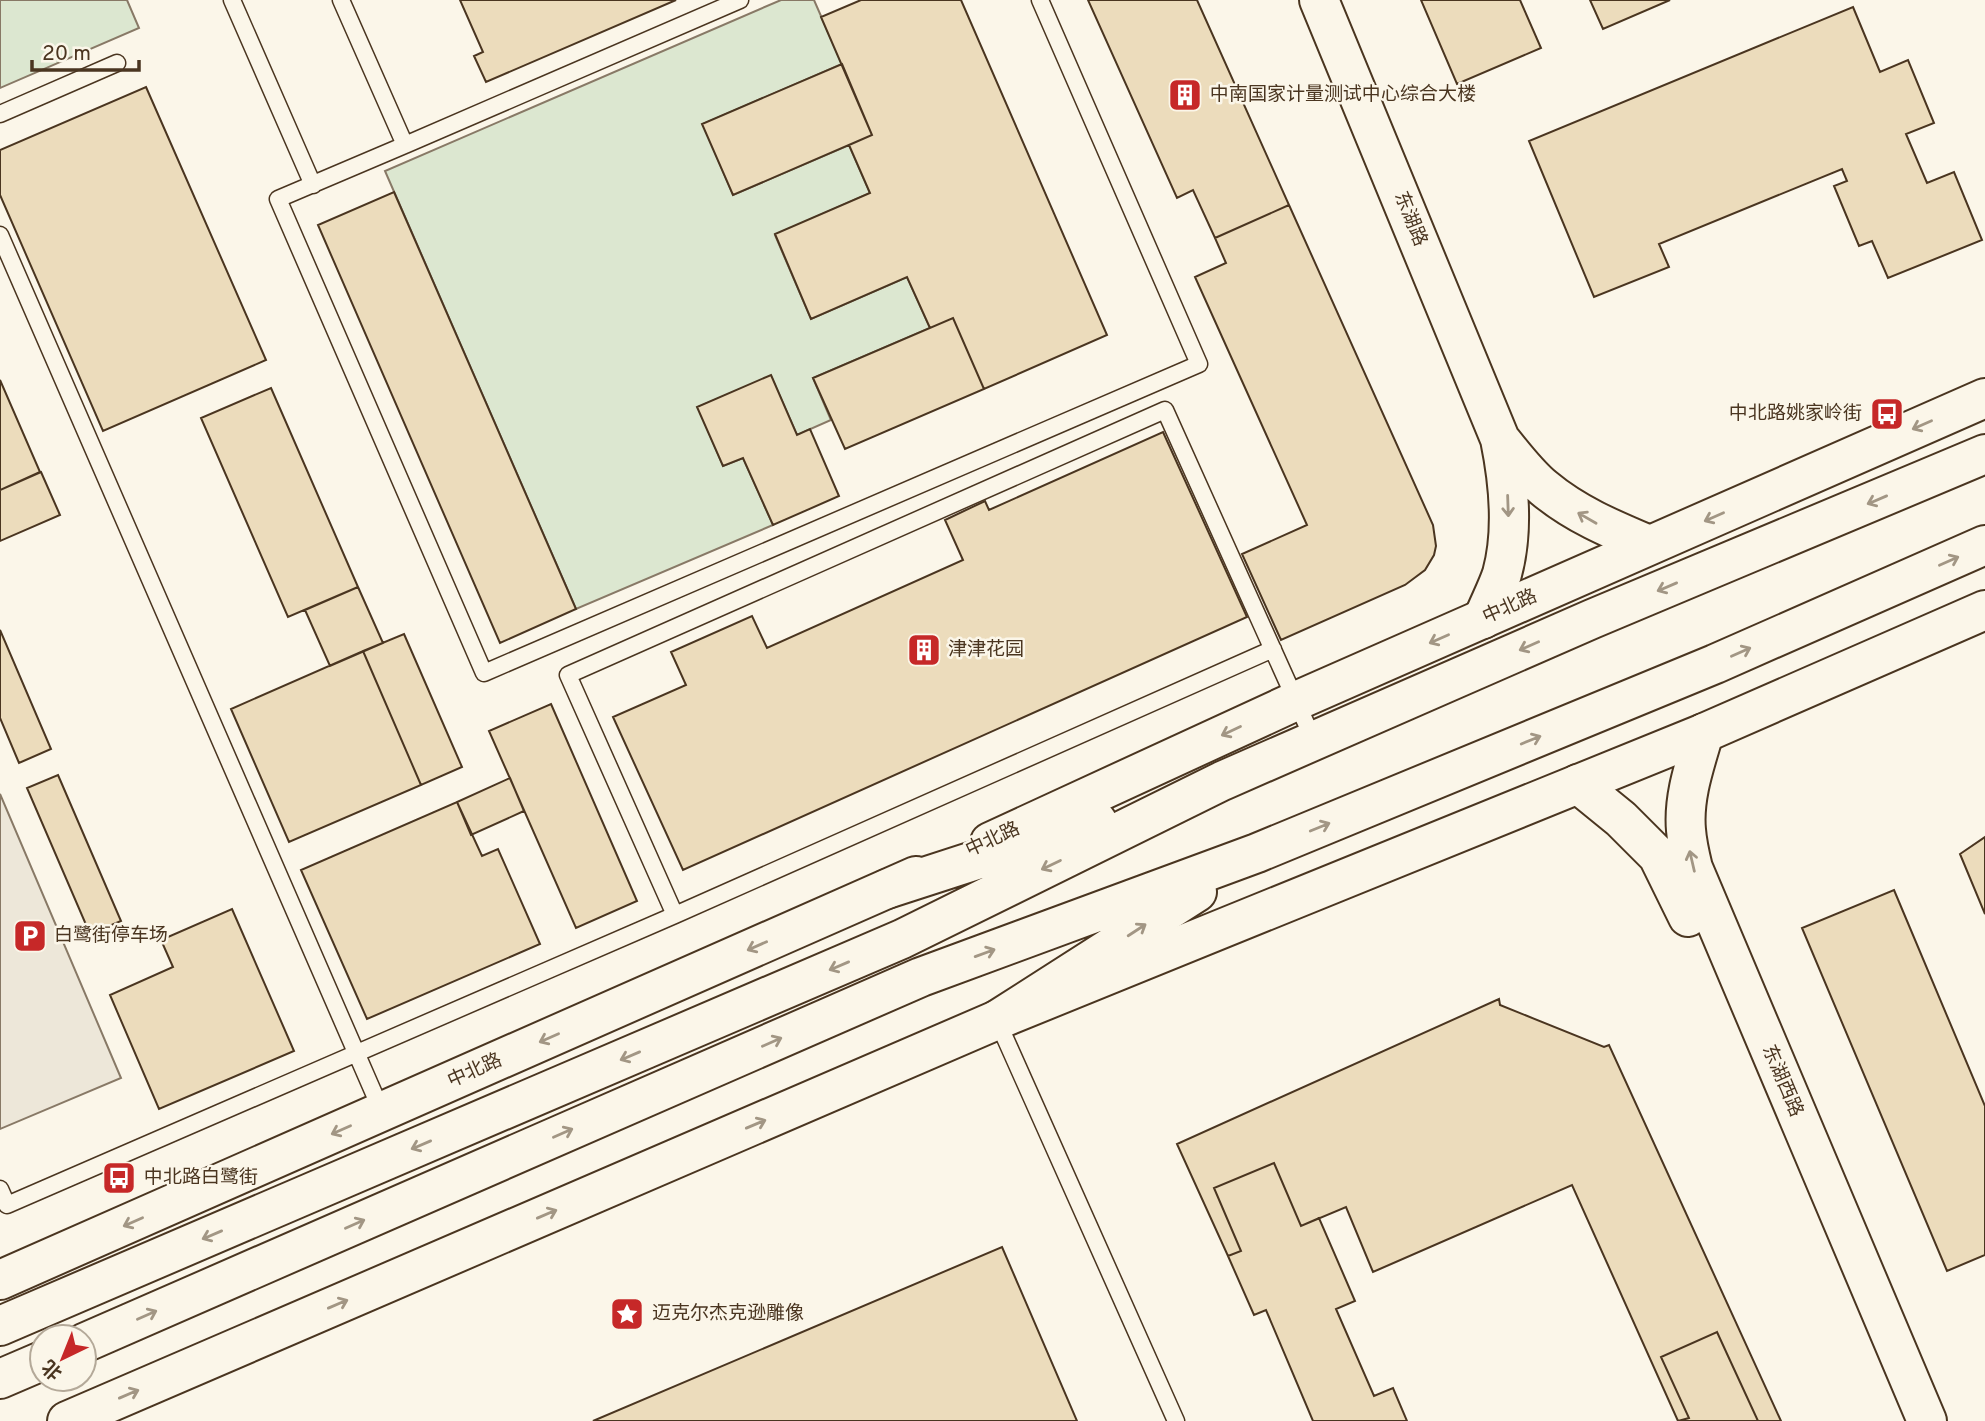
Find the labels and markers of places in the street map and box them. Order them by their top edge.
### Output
building icon: 中南国家计量测试中心综合大楼 [1166,76,1204,114]
place label: 中南国家计量测试中心综合大楼 [1210,83,1476,107]
bus stop icon: 中北路姚家岭街 [1868,395,1906,433]
place label: 中北路姚家岭街 [1729,402,1862,426]
building icon: 津津花园 [905,631,943,669]
place label: 津津花园 [948,638,1024,662]
parking icon: 白鹭街停车场 [11,917,49,955]
place label: 白鹭街停车场 [54,924,168,948]
bus stop icon: 中北路白鹭街 [100,1159,138,1197]
place label: 中北路白鹭街 [144,1166,258,1190]
place icon: 迈克尔·杰克逊雕像 [608,1295,646,1333]
place label: 迈克尔·杰克逊雕像 [652,1302,804,1326]

